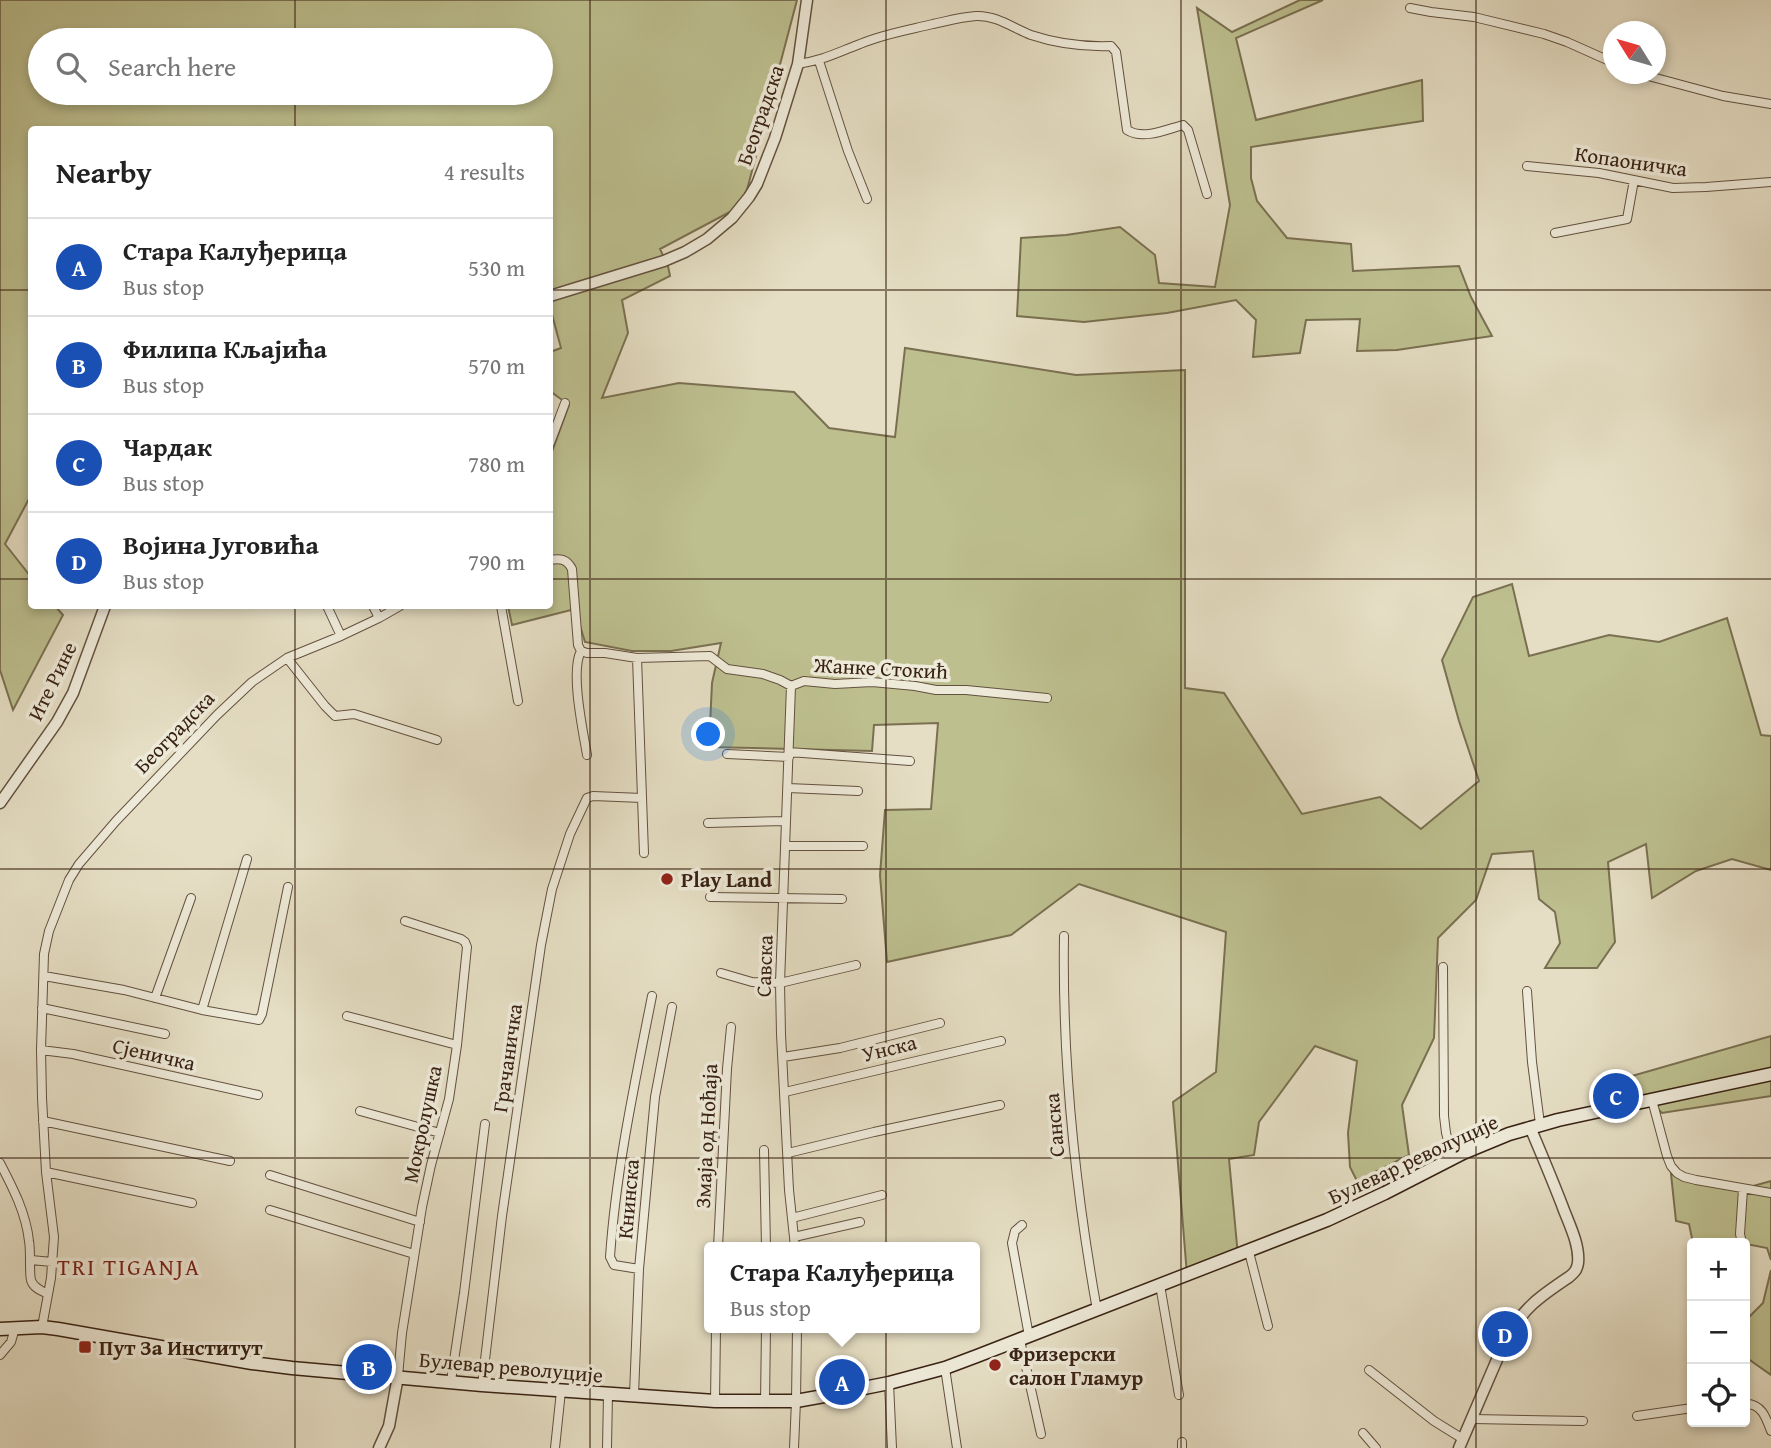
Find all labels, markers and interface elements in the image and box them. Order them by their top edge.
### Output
north arrow [1603,21,1666,84]
search box [28,28,553,105]
text: Search here [108,47,236,86]
icon: search [52,48,90,86]
street label: Београдска [728,61,792,169]
street label: Копаоничка [1573,138,1689,184]
text: Nearby [56,150,152,194]
text: 4 results [444,155,525,188]
text: Стара Калуђерица [123,231,347,270]
text: A [72,251,86,284]
text: 530 m [468,251,525,284]
text: Bus stop [123,270,204,303]
text: Филипа Кљајића [123,329,327,368]
text: B [72,349,86,382]
text: 570 m [468,349,525,382]
text: Bus stop [123,368,204,401]
text: Чардак [123,427,212,466]
text: C [72,447,86,480]
text: 780 m [468,447,525,480]
text: Bus stop [123,466,204,499]
text: Војина Југовића [123,525,319,564]
text: D [72,545,86,578]
text: 790 m [468,545,525,578]
text: Bus stop [123,564,204,597]
street label: Ите Рине [20,636,85,726]
street label: Жанке Стокић [812,649,949,687]
street label: Београдска [127,684,221,780]
your location [691,717,725,751]
place label: Play Land [681,864,772,895]
marker: Play Land [659,871,675,887]
street label: Савска [747,934,781,998]
street label: Грачаничка [484,1002,530,1114]
street label: Унска [858,1026,920,1070]
street label: Сјеничка [110,1029,198,1079]
street label: Мокролушка [394,1062,450,1186]
street label: Змаја од Ноћаја [687,1063,725,1209]
pin: C [1593,1070,1639,1122]
street label: Санска [1036,1092,1072,1158]
street label: Булевар револуције [1323,1106,1503,1212]
street label: Книнска [609,1158,647,1240]
map controls [1687,1238,1750,1427]
button: + [1687,1238,1750,1301]
popup [704,1242,980,1333]
district label: TRI TIGANJA [57,1250,201,1283]
text: Стара Калуђерица [730,1252,954,1291]
text: Bus stop [730,1291,811,1324]
button: − [1687,1301,1750,1364]
pin: D [1482,1308,1528,1360]
place label: Пут За Институт [99,1332,263,1363]
place label: Фризерски салон Гламур [1009,1338,1143,1393]
marker: Пут За Институт [77,1339,93,1355]
pin: B [346,1341,392,1393]
street label: Булевар револуције [418,1344,604,1390]
pin: A [819,1356,865,1408]
marker: Фризерски салон Гламур [987,1357,1003,1373]
button: locate [1687,1364,1750,1427]

